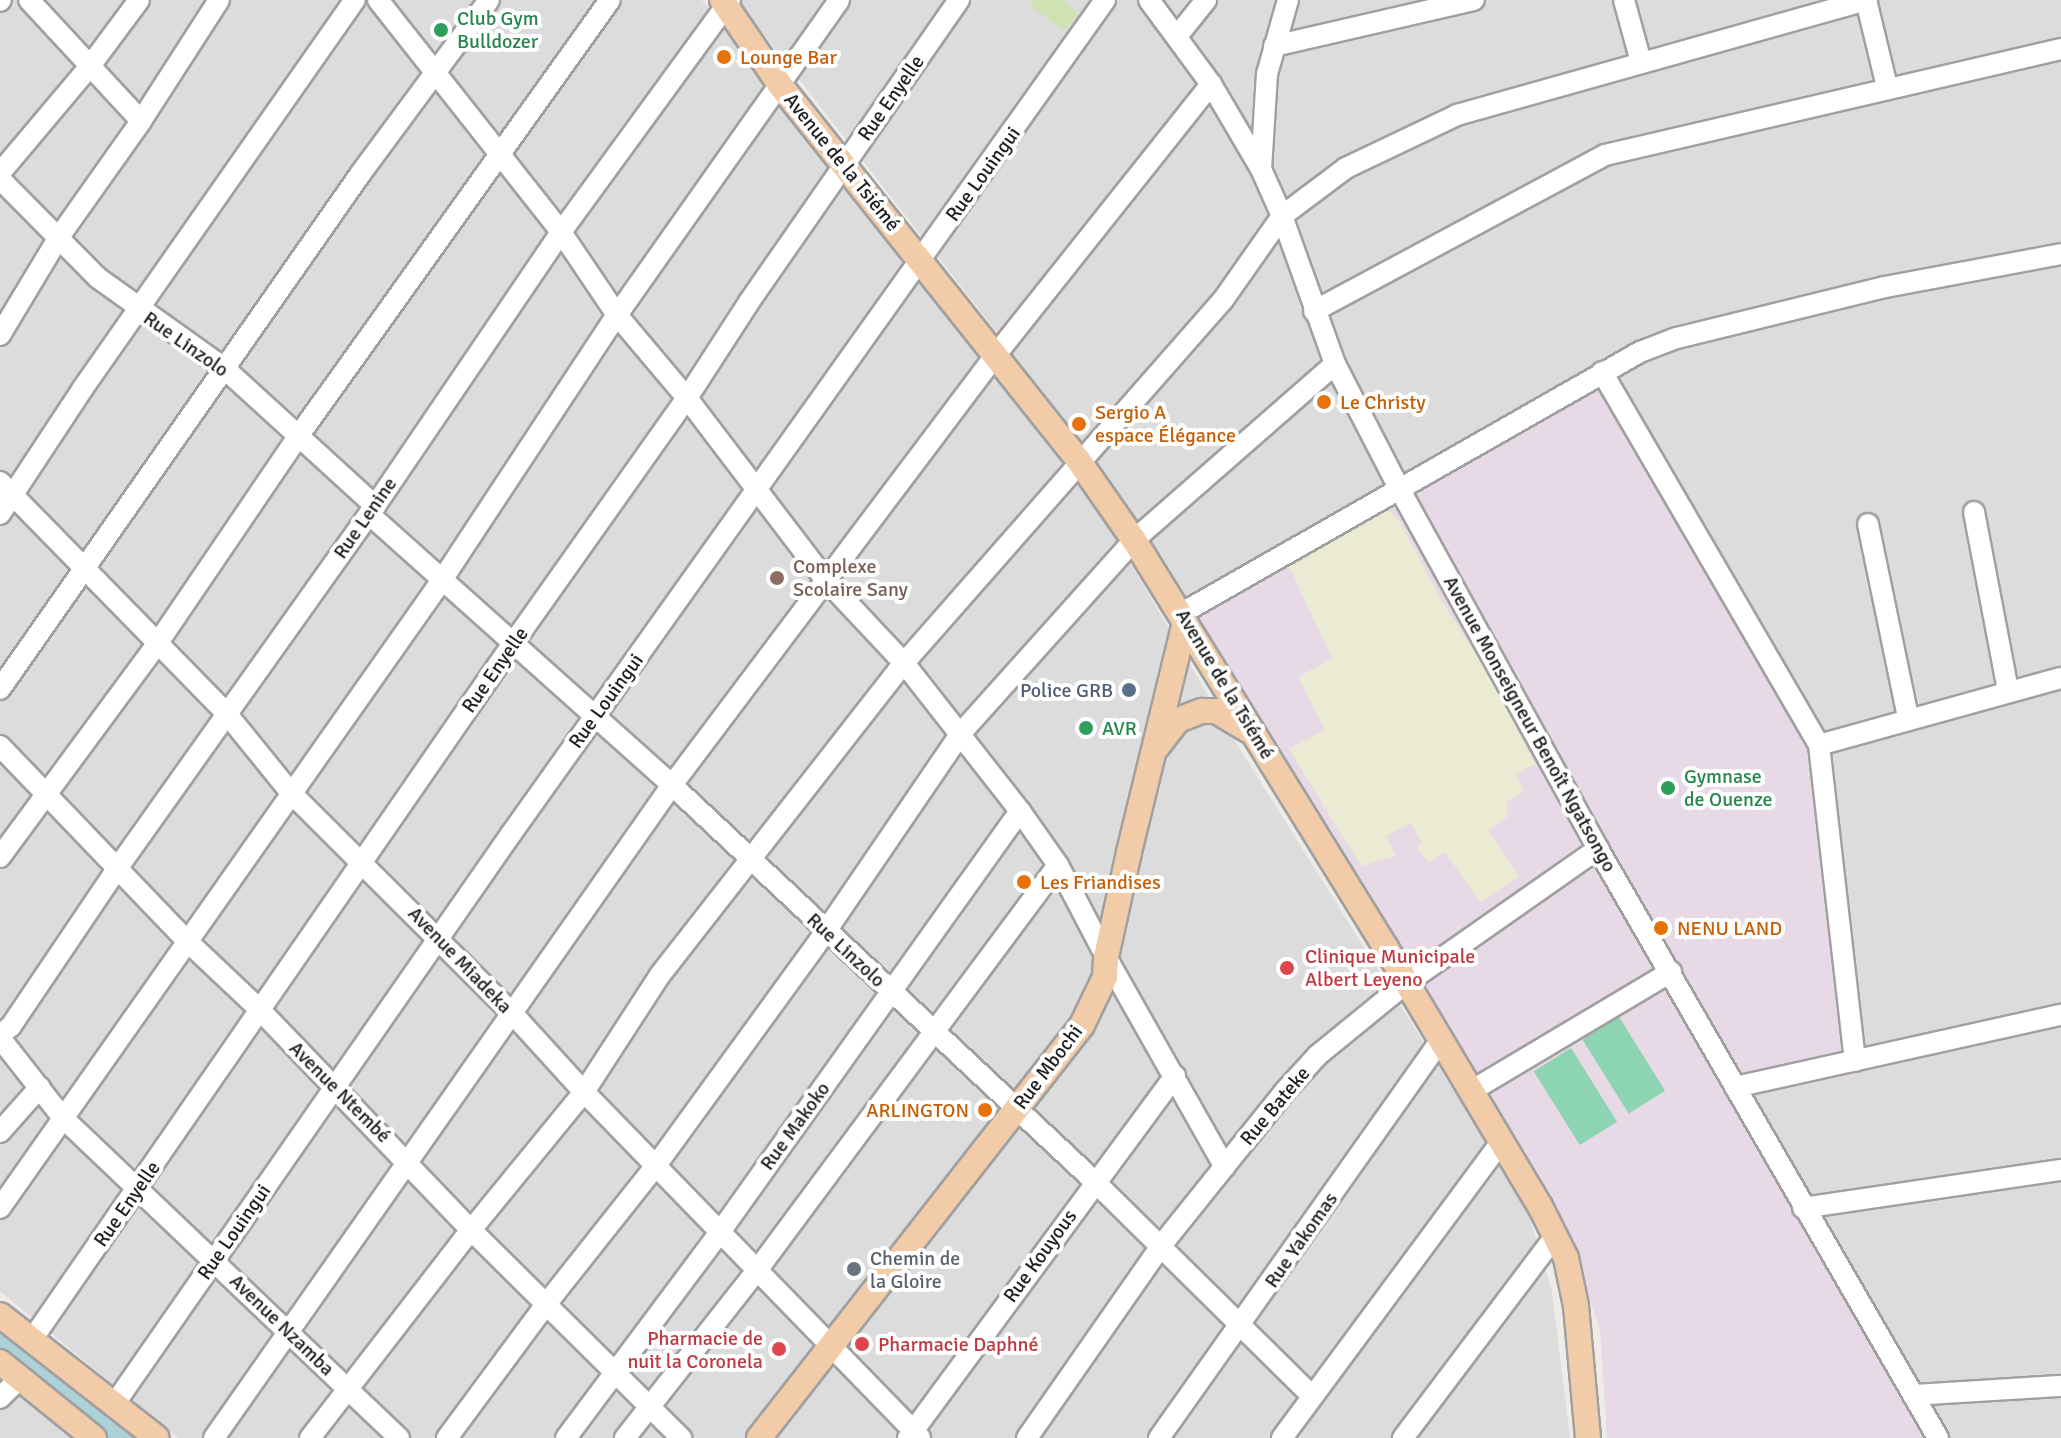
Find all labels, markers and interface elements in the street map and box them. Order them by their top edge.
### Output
place label: Club Gym Bulldozer [457,6,539,53]
marker: Club Gym Bulldozer [432,21,450,39]
place label: Lounge Bar [740,45,837,69]
marker: Lounge Bar [715,48,733,66]
street label: Rue Enyelle [853,50,929,146]
street label: Avenue de la Tsiémé [779,88,905,236]
street label: Rue Louingui [941,122,1025,226]
street label: Rue Linzolo [139,306,233,382]
place label: Le Christy [1340,390,1426,414]
marker: Le Christy [1315,393,1333,411]
place label: Sergio A espace Élégance [1095,400,1236,447]
marker: Sergio A espace Élégance [1070,415,1088,433]
street label: Rue Lenine [328,473,402,563]
place label: Complexe Scolaire Sany [793,554,908,601]
marker: Complexe Scolaire Sany [768,569,786,587]
street label: Avenue Monseigneur Benoît Ngatsongo [1438,572,1622,876]
street label: Avenue de la Tsiémé [1171,605,1279,763]
street label: Rue Enyelle [457,622,533,718]
street label: Rue Louingui [564,649,648,753]
place label: Police GRB [1020,678,1113,702]
marker: Police GRB [1120,681,1138,699]
place label: AVR [1102,716,1137,740]
marker: AVR [1077,719,1095,737]
place label: Gymnase de Ouenze [1684,764,1773,811]
marker: Gymnase de Ouenze [1659,779,1677,797]
place label: Les Friandises [1040,870,1161,894]
marker: Les Friandises [1015,873,1033,891]
street label: Avenue Miadeka [403,902,517,1018]
street label: Rue Linzolo [802,908,890,992]
place label: NENU LAND [1677,916,1782,940]
marker: NENU LAND [1652,919,1670,937]
place label: Clinique Municipale Albert Leyeno [1305,944,1475,991]
marker: Clinique Municipale Albert Leyeno [1276,957,1298,979]
street label: Rue Mbochi [1008,1020,1088,1114]
street label: Avenue Ntembé [284,1036,396,1148]
street label: Rue Bateke [1235,1062,1315,1150]
street label: Rue Makoko [755,1077,835,1175]
place label: ARLINGTON [866,1098,969,1122]
marker: ARLINGTON [976,1101,994,1119]
street label: Rue Enyelle [89,1156,165,1252]
street label: Rue Louingui [192,1180,276,1284]
street label: Rue Yakomas [1259,1188,1343,1292]
street label: Rue Kouyous [998,1205,1082,1307]
place label: Chemin de la Gloire [870,1246,960,1293]
marker: Chemin de la Gloire [845,1260,863,1278]
street label: Avenue Nzamba [225,1269,339,1381]
place label: Pharmacie de nuit la Coronela [627,1326,763,1373]
place label: Pharmacie Daphné [878,1332,1039,1356]
marker: Pharmacie Daphné [853,1335,871,1353]
marker: Pharmacie de nuit la Coronela [770,1340,788,1358]

